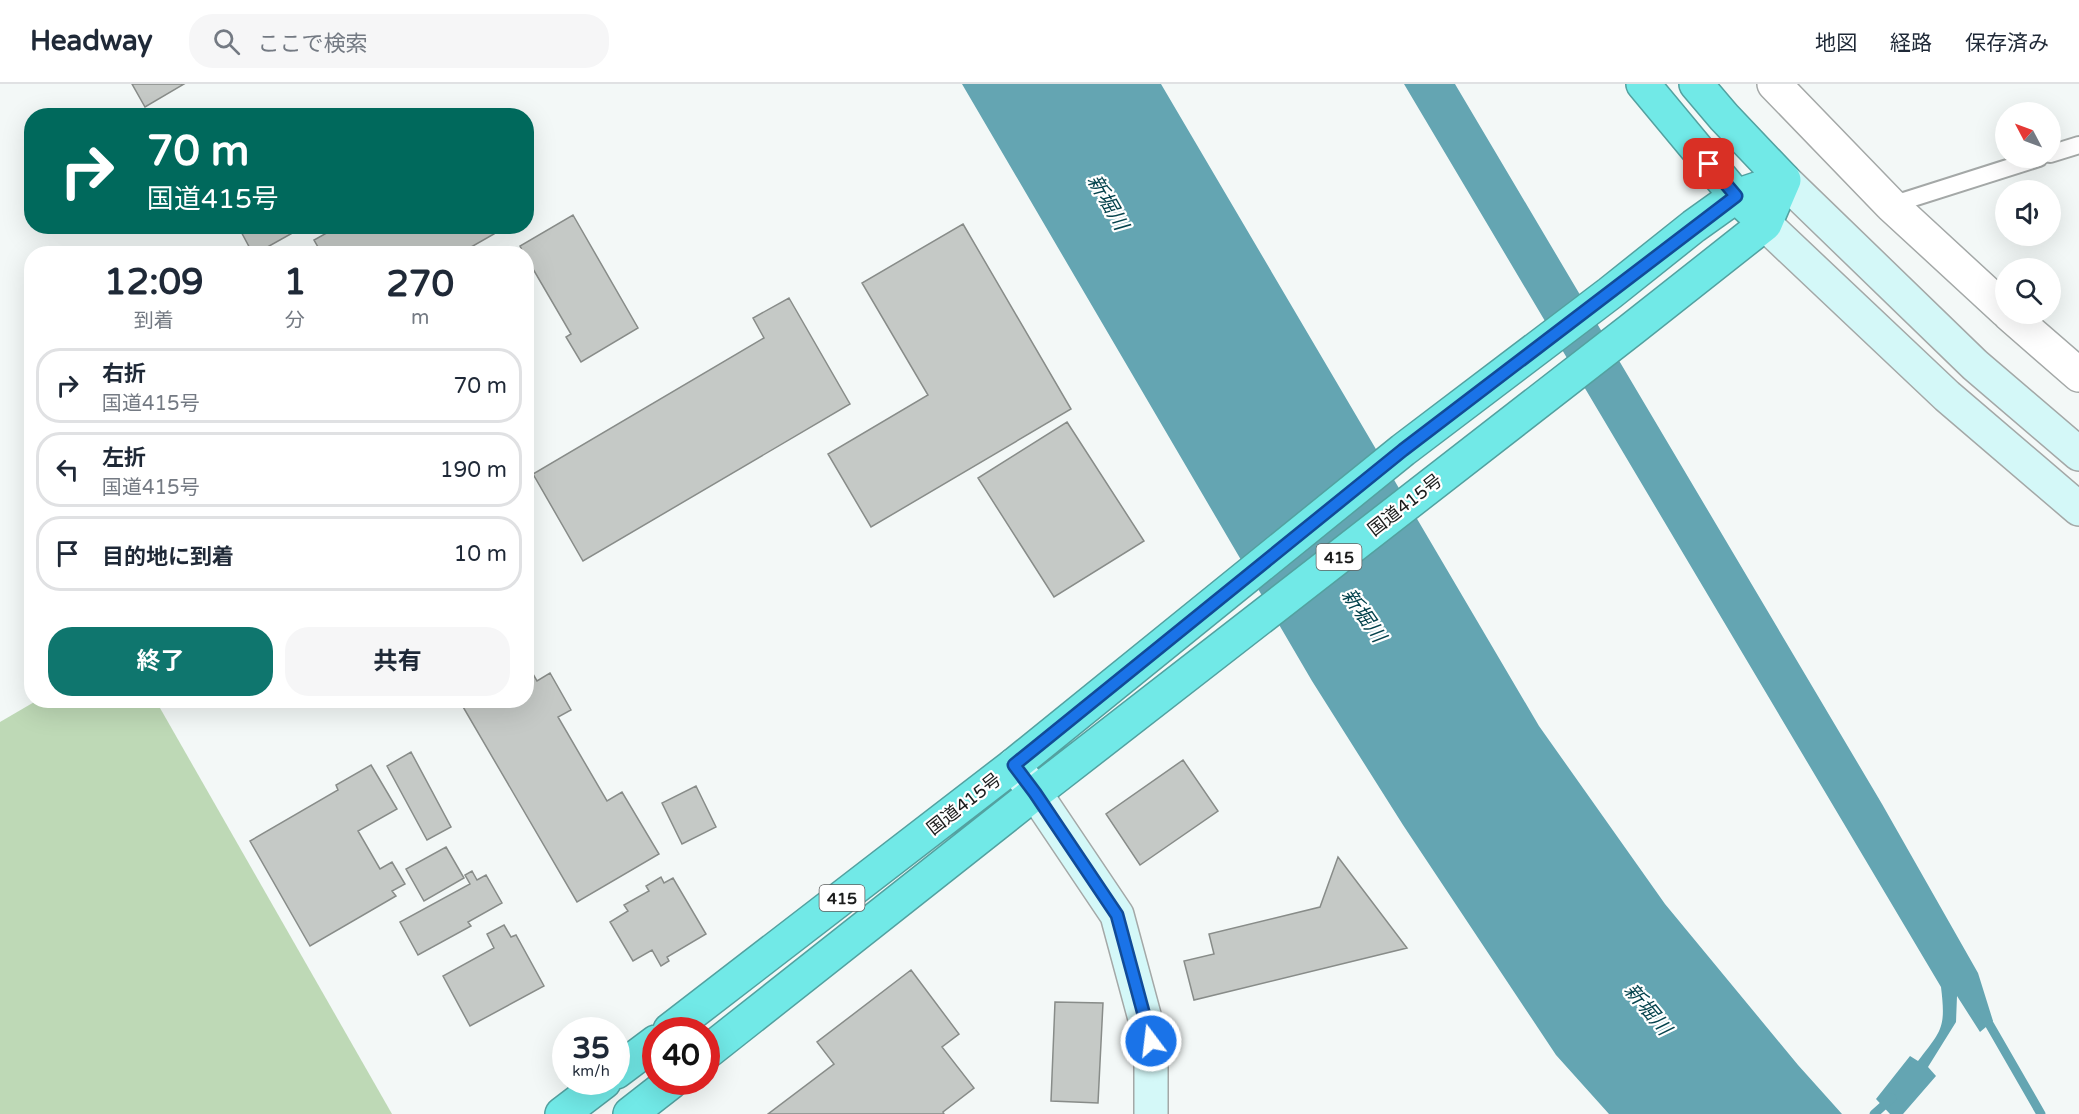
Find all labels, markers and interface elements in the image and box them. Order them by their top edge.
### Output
search box [189,14,609,68]
text: Headway [30,24,153,58]
icon: search [210,25,243,58]
text: ここで検索 [258,31,368,57]
text: 地図 [1815,31,1857,56]
text: 経路 [1890,31,1932,56]
text: 保存済み [1965,31,2049,56]
north arrow [1995,102,2061,168]
map controls [1995,102,2061,324]
text: 70 m [147,126,249,177]
icon: right [48,132,126,210]
pin [1683,138,1734,189]
icon: arrive [1692,147,1725,180]
water label: 新堀川 [1082,171,1134,236]
button: sound [1995,180,2061,246]
text: 国道415号 [147,183,279,216]
button: search [1995,258,2061,324]
text: 12:09 [104,261,204,304]
text: 1 [284,261,306,304]
text: 270 [386,263,454,306]
text: m [411,306,429,330]
text: 到着 [134,309,174,333]
text: 分 [285,309,305,333]
text: 右折 [102,361,146,387]
icon: right [51,369,84,402]
text: 70 m [453,373,507,399]
text: 国道415号 [102,392,200,416]
text: 左折 [102,445,146,471]
icon: left [51,453,84,486]
text: 190 m [440,457,507,483]
street label: 国道415号 [1364,469,1446,541]
text: 国道415号 [102,476,200,500]
icon: arrive [51,537,84,570]
text: 10 m [453,541,507,567]
text: 目的地に到着 [102,544,234,570]
road number: 415 [1316,544,1362,570]
water label: 新堀川 [1336,584,1391,649]
button: 終了 [48,627,273,696]
button: 共有 [285,627,510,696]
street label: 国道415号 [923,768,1005,840]
road number: 415 [820,885,864,911]
water label: 新堀川 [1619,979,1677,1042]
position arrow [1119,1009,1183,1073]
speed limit sign: 40 [642,1017,720,1095]
text: 35 [572,1030,610,1067]
text: km/h [572,1062,610,1080]

